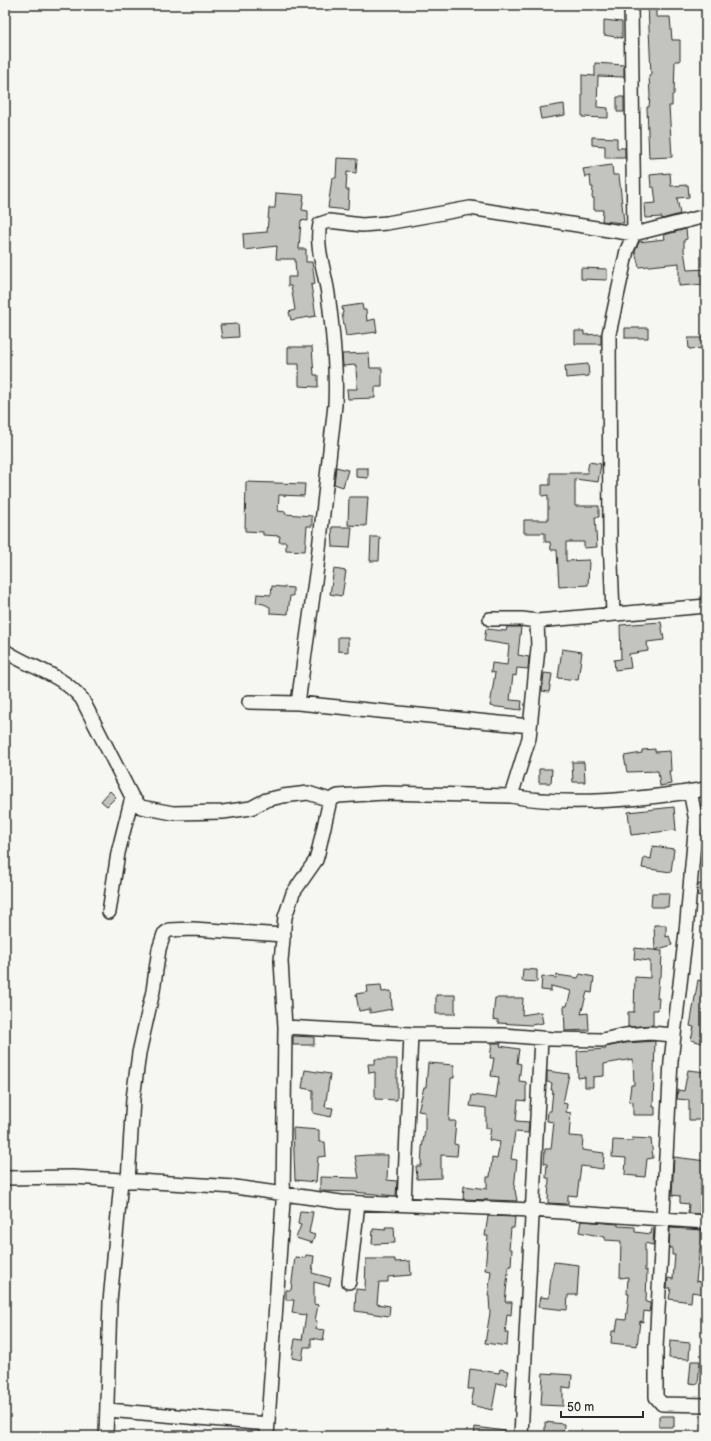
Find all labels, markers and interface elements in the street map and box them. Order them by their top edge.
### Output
scale bar [561,1393,643,1419]
text: 50 m [567,1400,594,1415]

